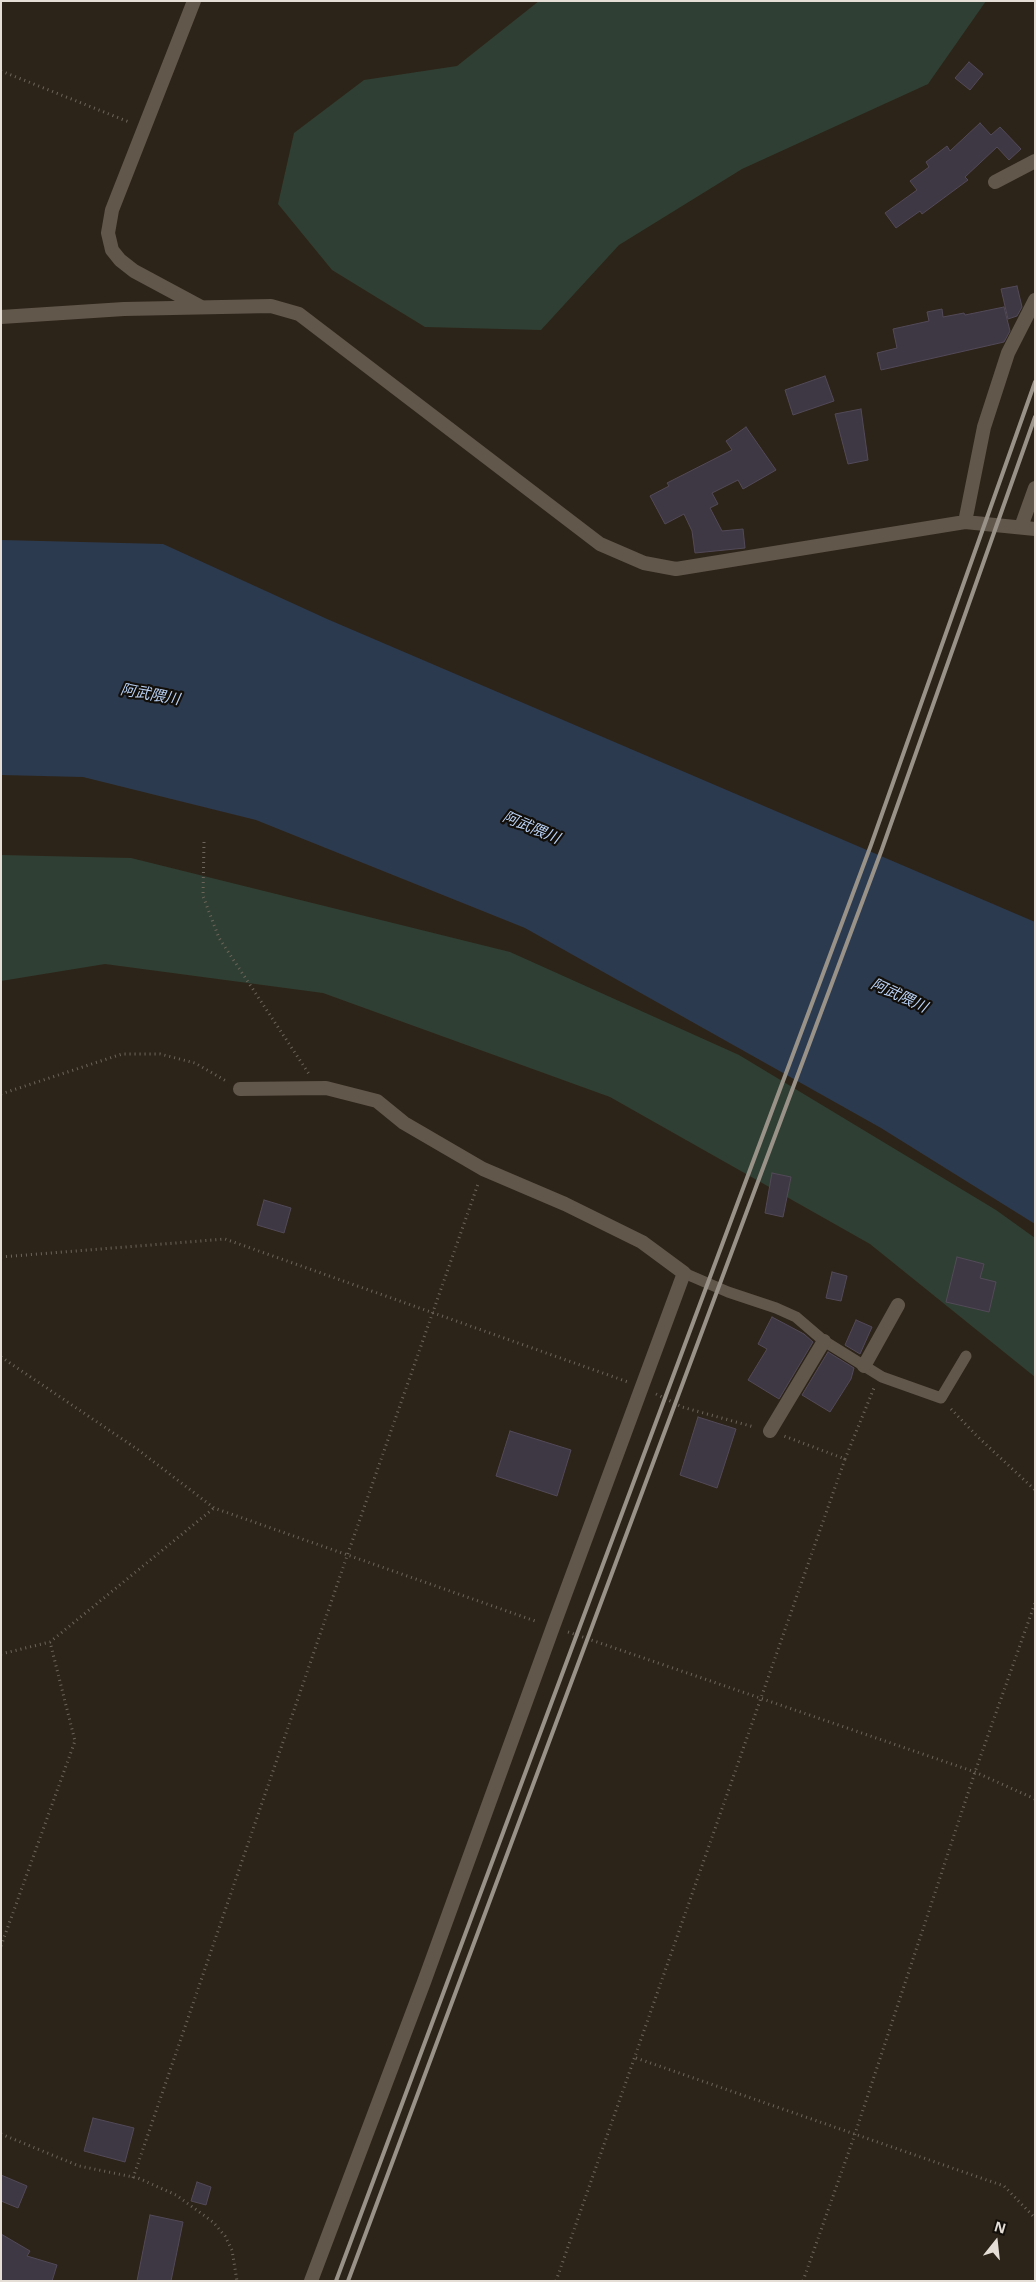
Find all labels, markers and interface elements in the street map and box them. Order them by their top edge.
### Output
water label: 阿武隈川 [119,681,181,709]
water label: 阿武隈川 [500,808,562,848]
water label: 阿武隈川 [868,975,930,1017]
text: N [992,2216,1008,2238]
north arrow [971,2217,1021,2267]

